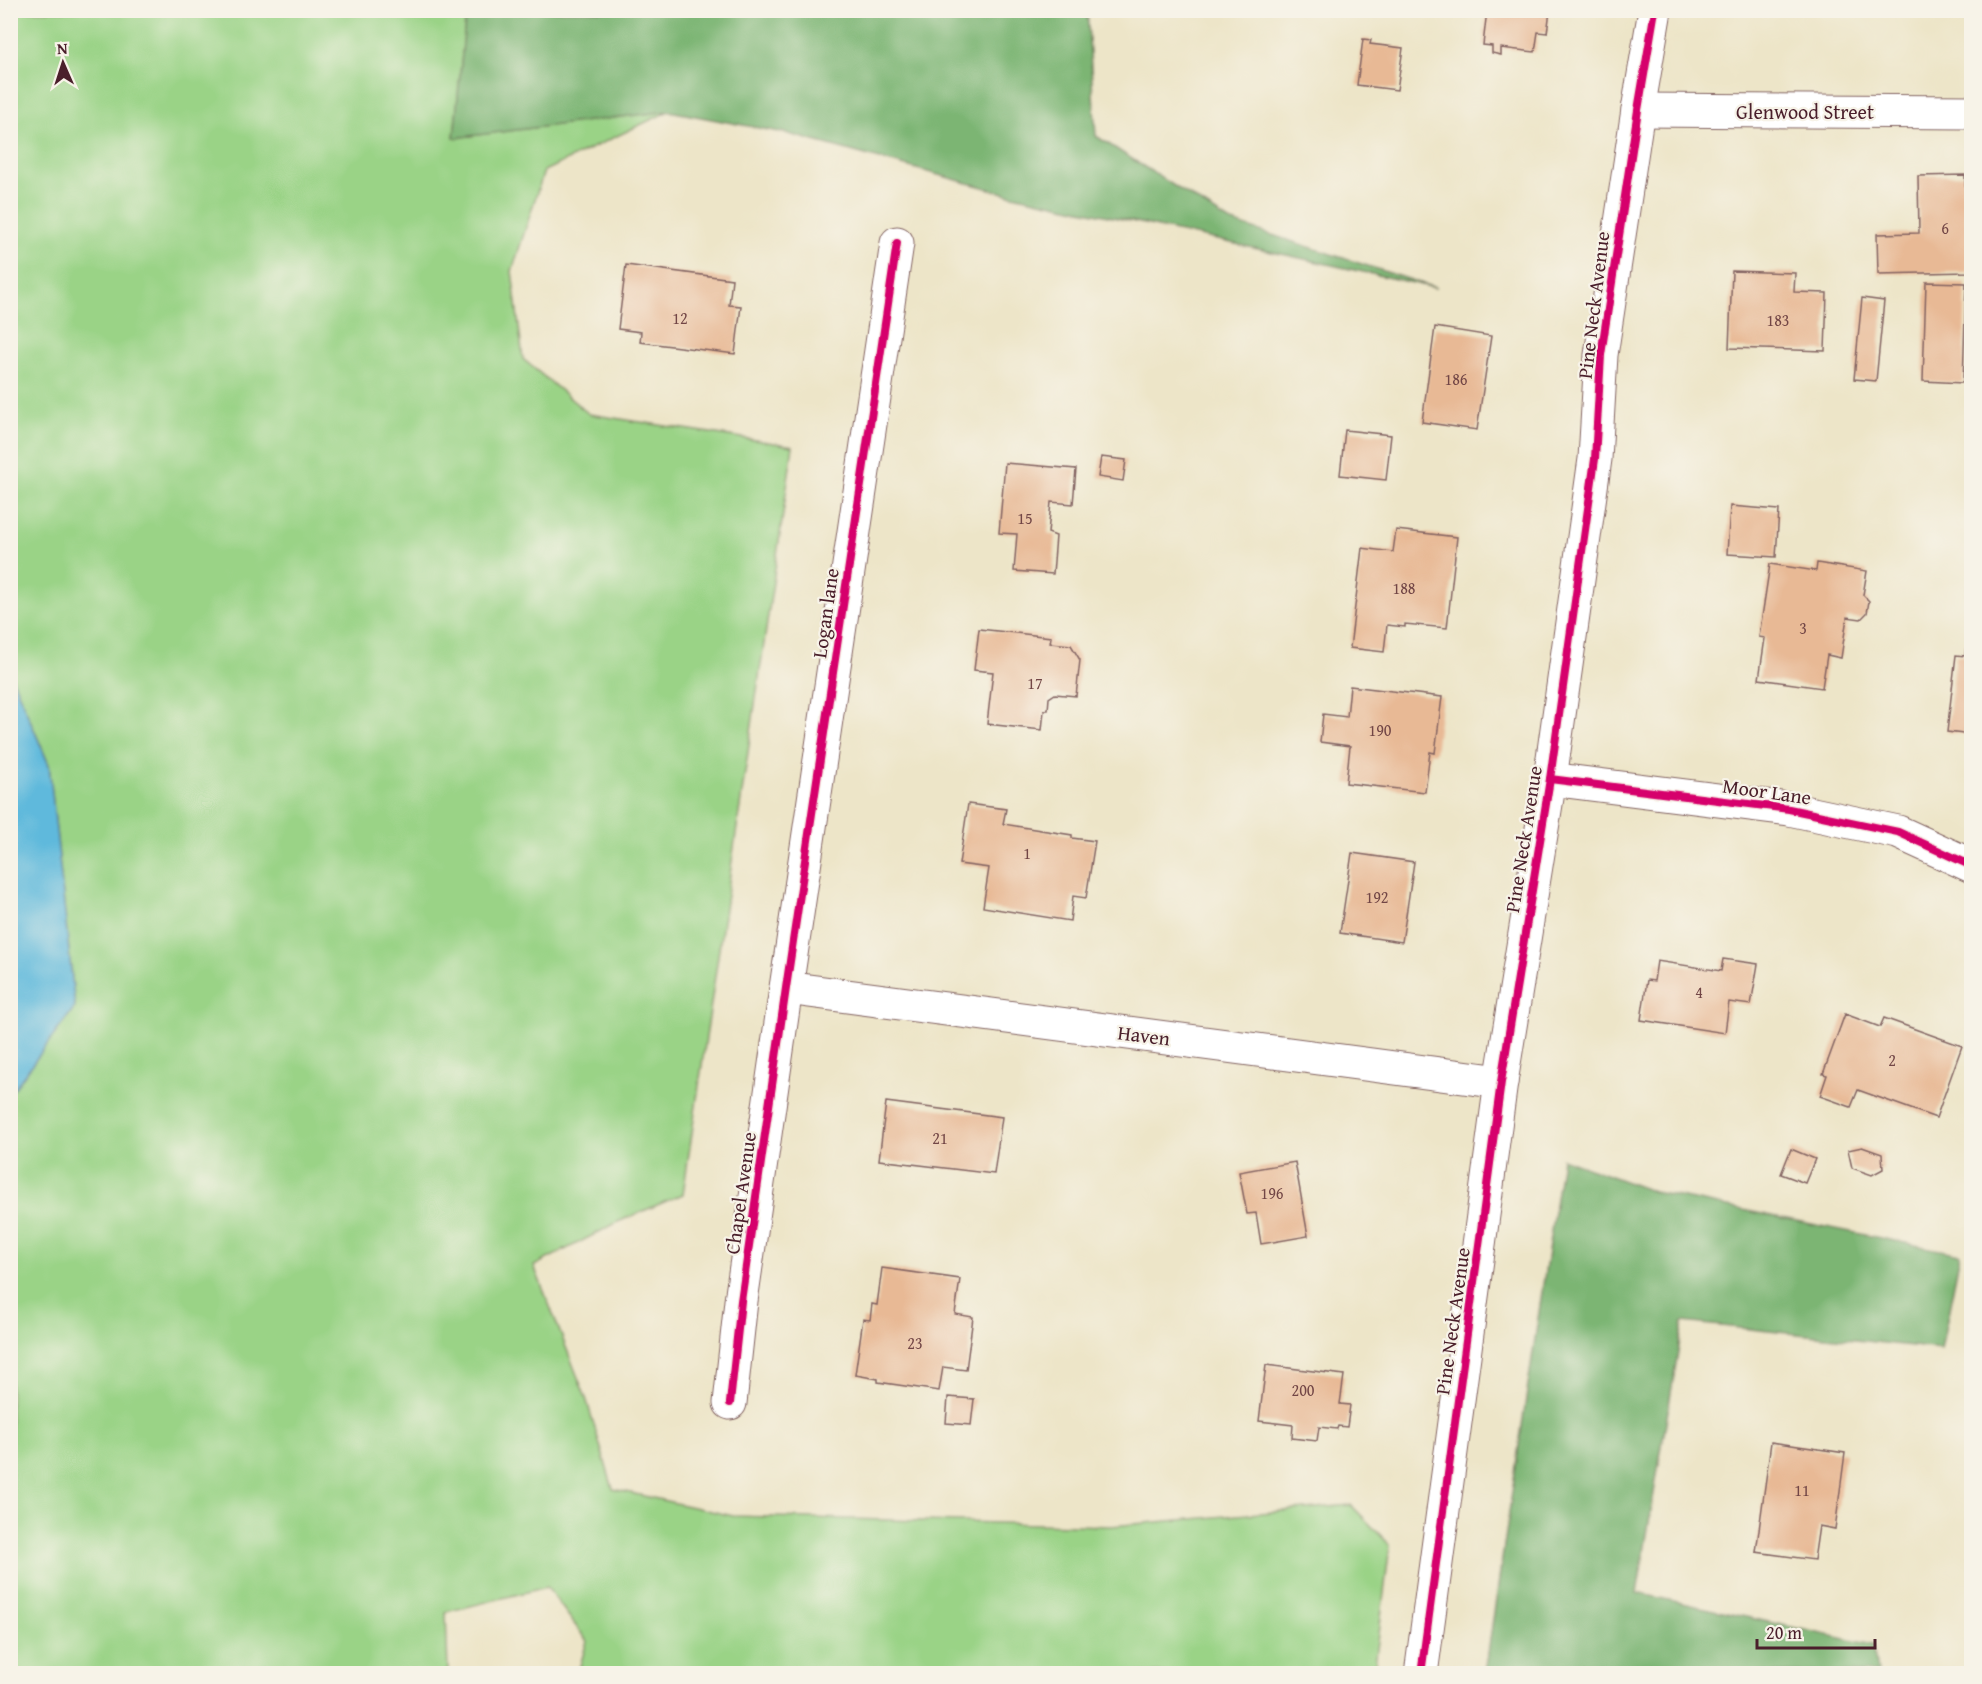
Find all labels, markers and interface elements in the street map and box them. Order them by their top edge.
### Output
north arrow [33,33,93,93]
text: N [56,36,68,60]
street label: Glenwood Street [1736,97,1874,126]
house number: 6 [1941,216,1949,240]
street label: Pine Neck Avenue [1570,230,1616,380]
house number: 12 [672,306,688,330]
house number: 183 [1766,308,1790,332]
house number: 186 [1444,367,1468,391]
house number: 15 [1017,506,1033,530]
street label: Logan lane [804,566,846,660]
house number: 188 [1392,576,1416,600]
house number: 3 [1799,616,1807,640]
house number: 17 [1027,671,1043,695]
house number: 190 [1368,718,1392,742]
street label: Pine Neck Avenue [1497,763,1549,915]
street label: Moor Lane [1721,770,1813,812]
house number: 1 [1023,841,1031,865]
house number: 192 [1365,885,1389,909]
house number: 4 [1695,980,1703,1004]
street label: Haven [1116,1017,1172,1053]
house number: 2 [1888,1048,1896,1072]
house number: 21 [932,1126,948,1150]
street label: Chapel Avenue [717,1130,763,1256]
house number: 196 [1260,1181,1284,1205]
street label: Pine Neck Avenue [1427,1245,1477,1397]
house number: 23 [907,1331,923,1355]
house number: 200 [1291,1378,1315,1402]
house number: 11 [1794,1478,1810,1502]
scale bar [1757,1612,1876,1650]
text: 20 m [1766,1619,1802,1646]

